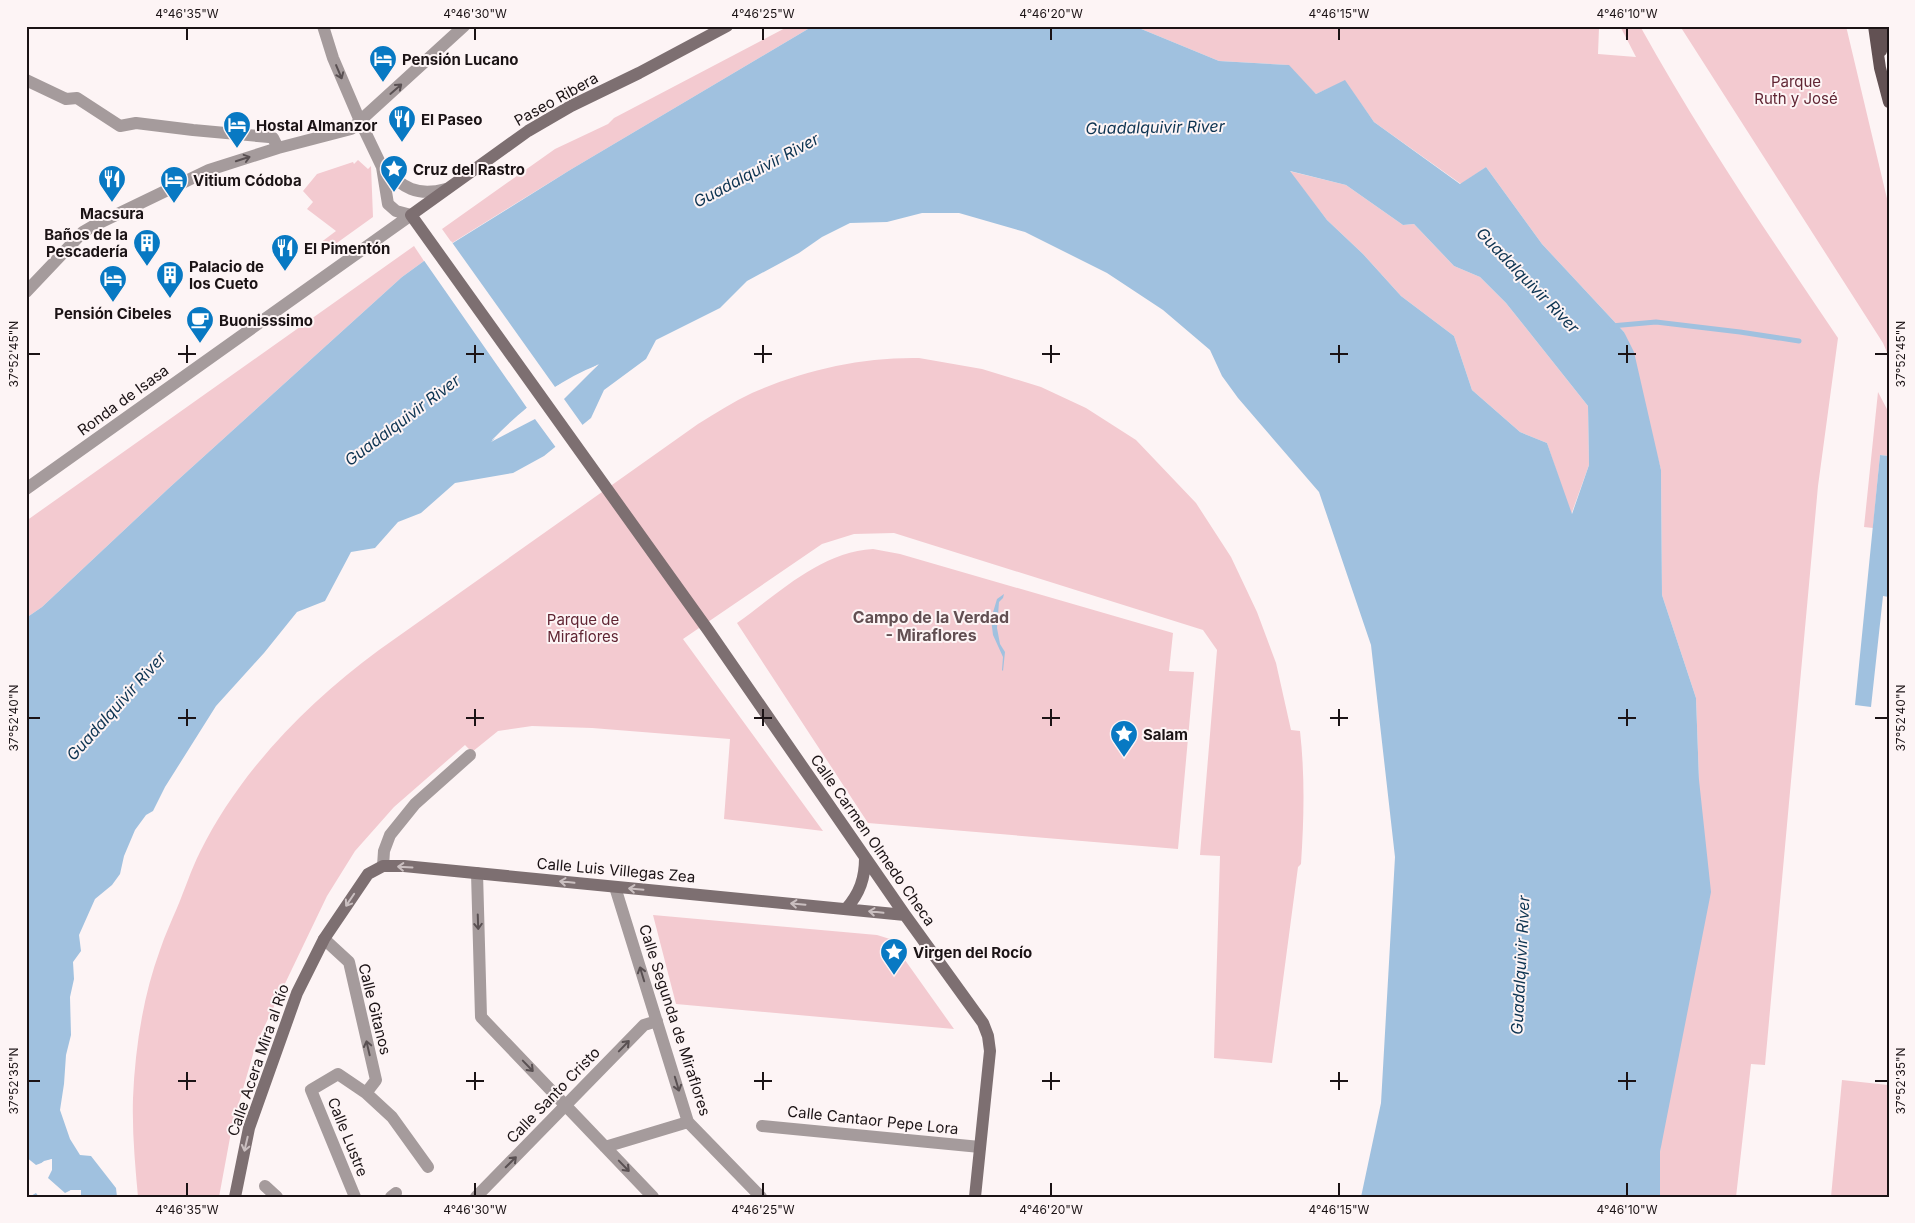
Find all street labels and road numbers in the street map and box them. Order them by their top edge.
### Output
street label: Paseo Ribera [511,68,601,130]
street label: Ronda de Isasa [74,361,172,439]
street label: Calle Carmen Olmedo Checa [806,751,940,929]
street label: Calle Luis Villegas Zea [536,854,696,886]
street label: Calle Segunda de Miraflores [635,922,715,1118]
street label: Calle Gitanos [354,961,396,1057]
street label: Calle Acera Mira al Río [223,981,293,1139]
street label: Calle Santo Cristo [502,1043,604,1147]
street label: Calle Lustre [323,1095,373,1179]
street label: Calle Cantaor Pepe Lora [786,1102,960,1138]

